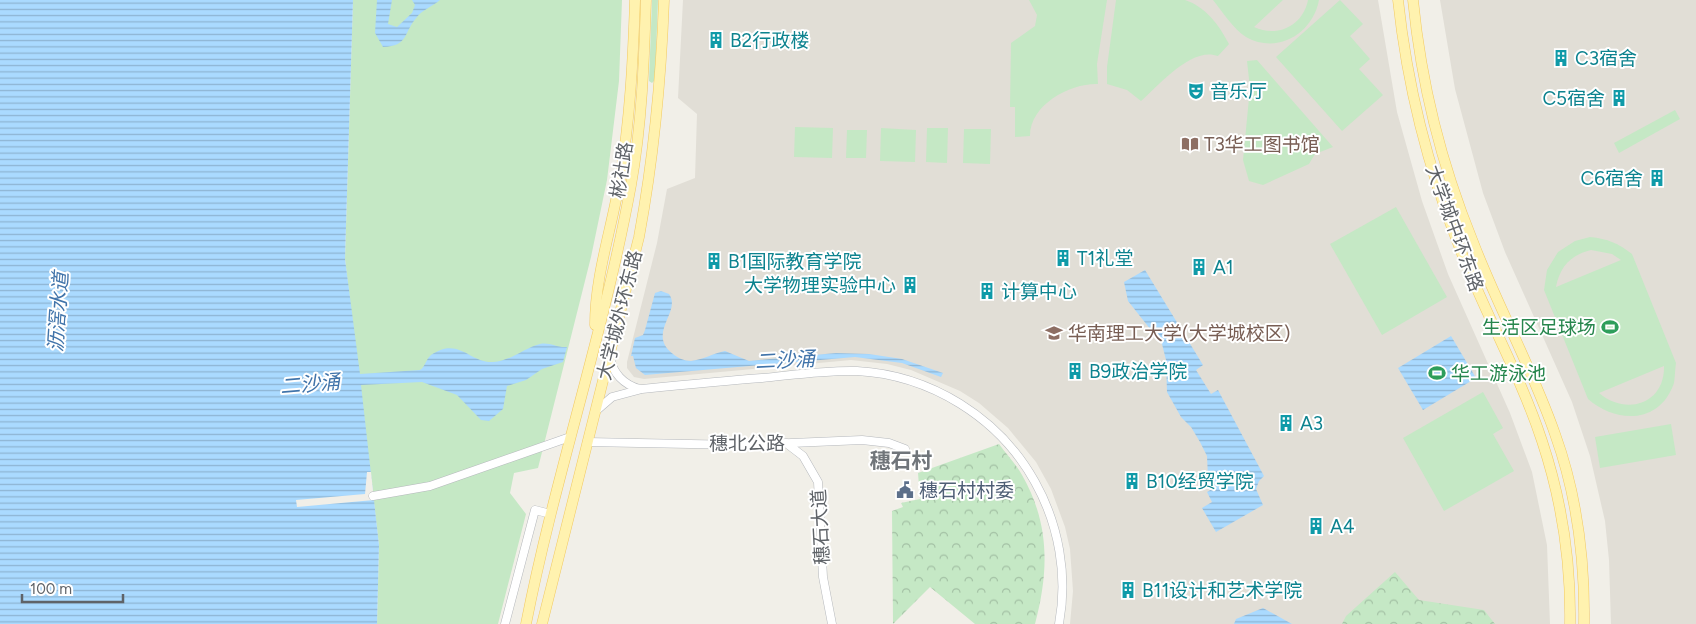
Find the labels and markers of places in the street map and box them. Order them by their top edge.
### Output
place label: B2行政楼 [730,29,809,52]
building icon: B2行政楼 [706,30,726,50]
place label: C3宿舍 [1575,47,1637,70]
building icon: C3宿舍 [1551,48,1571,68]
place label: 音乐厅 [1210,80,1267,103]
theatre icon: 音乐厅 [1186,81,1206,101]
place label: C5宿舍 [1542,87,1605,110]
building icon: C5宿舍 [1609,88,1629,108]
place label: T3华工图书馆 [1204,133,1320,156]
library icon: T3华工图书馆 [1180,134,1200,154]
place label: C6宿舍 [1581,167,1643,190]
building icon: C6宿舍 [1647,168,1667,188]
place label: T1礼堂 [1077,247,1133,270]
building icon: T1礼堂 [1053,248,1073,268]
place label: B1国际教育学院 [728,250,861,273]
building icon: B1国际教育学院 [704,251,724,271]
place label: A1 [1213,256,1234,279]
building icon: A1 [1189,257,1209,277]
place label: 大学物理实验中心 [744,274,896,297]
building icon: 大学物理实验中心 [900,275,920,295]
place label: 计算中心 [1001,280,1077,303]
building icon: 计算中心 [977,281,997,301]
place label: 生活区足球场 [1482,316,1596,339]
sports icon: 生活区足球场 [1600,317,1620,337]
place label: 华南理工大学(大学城校区) [1068,322,1290,345]
school or university icon: 华南理工大学(大学城校区) [1044,323,1064,343]
place label: B9政治学院 [1089,360,1187,383]
building icon: B9政治学院 [1065,361,1085,381]
place label: 华工游泳池 [1451,362,1546,385]
sports icon: 华工游泳池 [1427,363,1447,383]
place label: A3 [1300,412,1323,435]
building icon: A3 [1276,413,1296,433]
place label: B10经贸学院 [1146,470,1254,493]
building icon: B10经贸学院 [1122,471,1142,491]
place label: 穗石村村委 [919,479,1014,502]
public building icon: 穗石村村委 [895,480,915,500]
place label: A4 [1330,515,1355,538]
building icon: A4 [1306,516,1326,536]
place label: B11设计和艺术学院 [1142,579,1302,602]
building icon: B11设计和艺术学院 [1118,580,1138,600]

